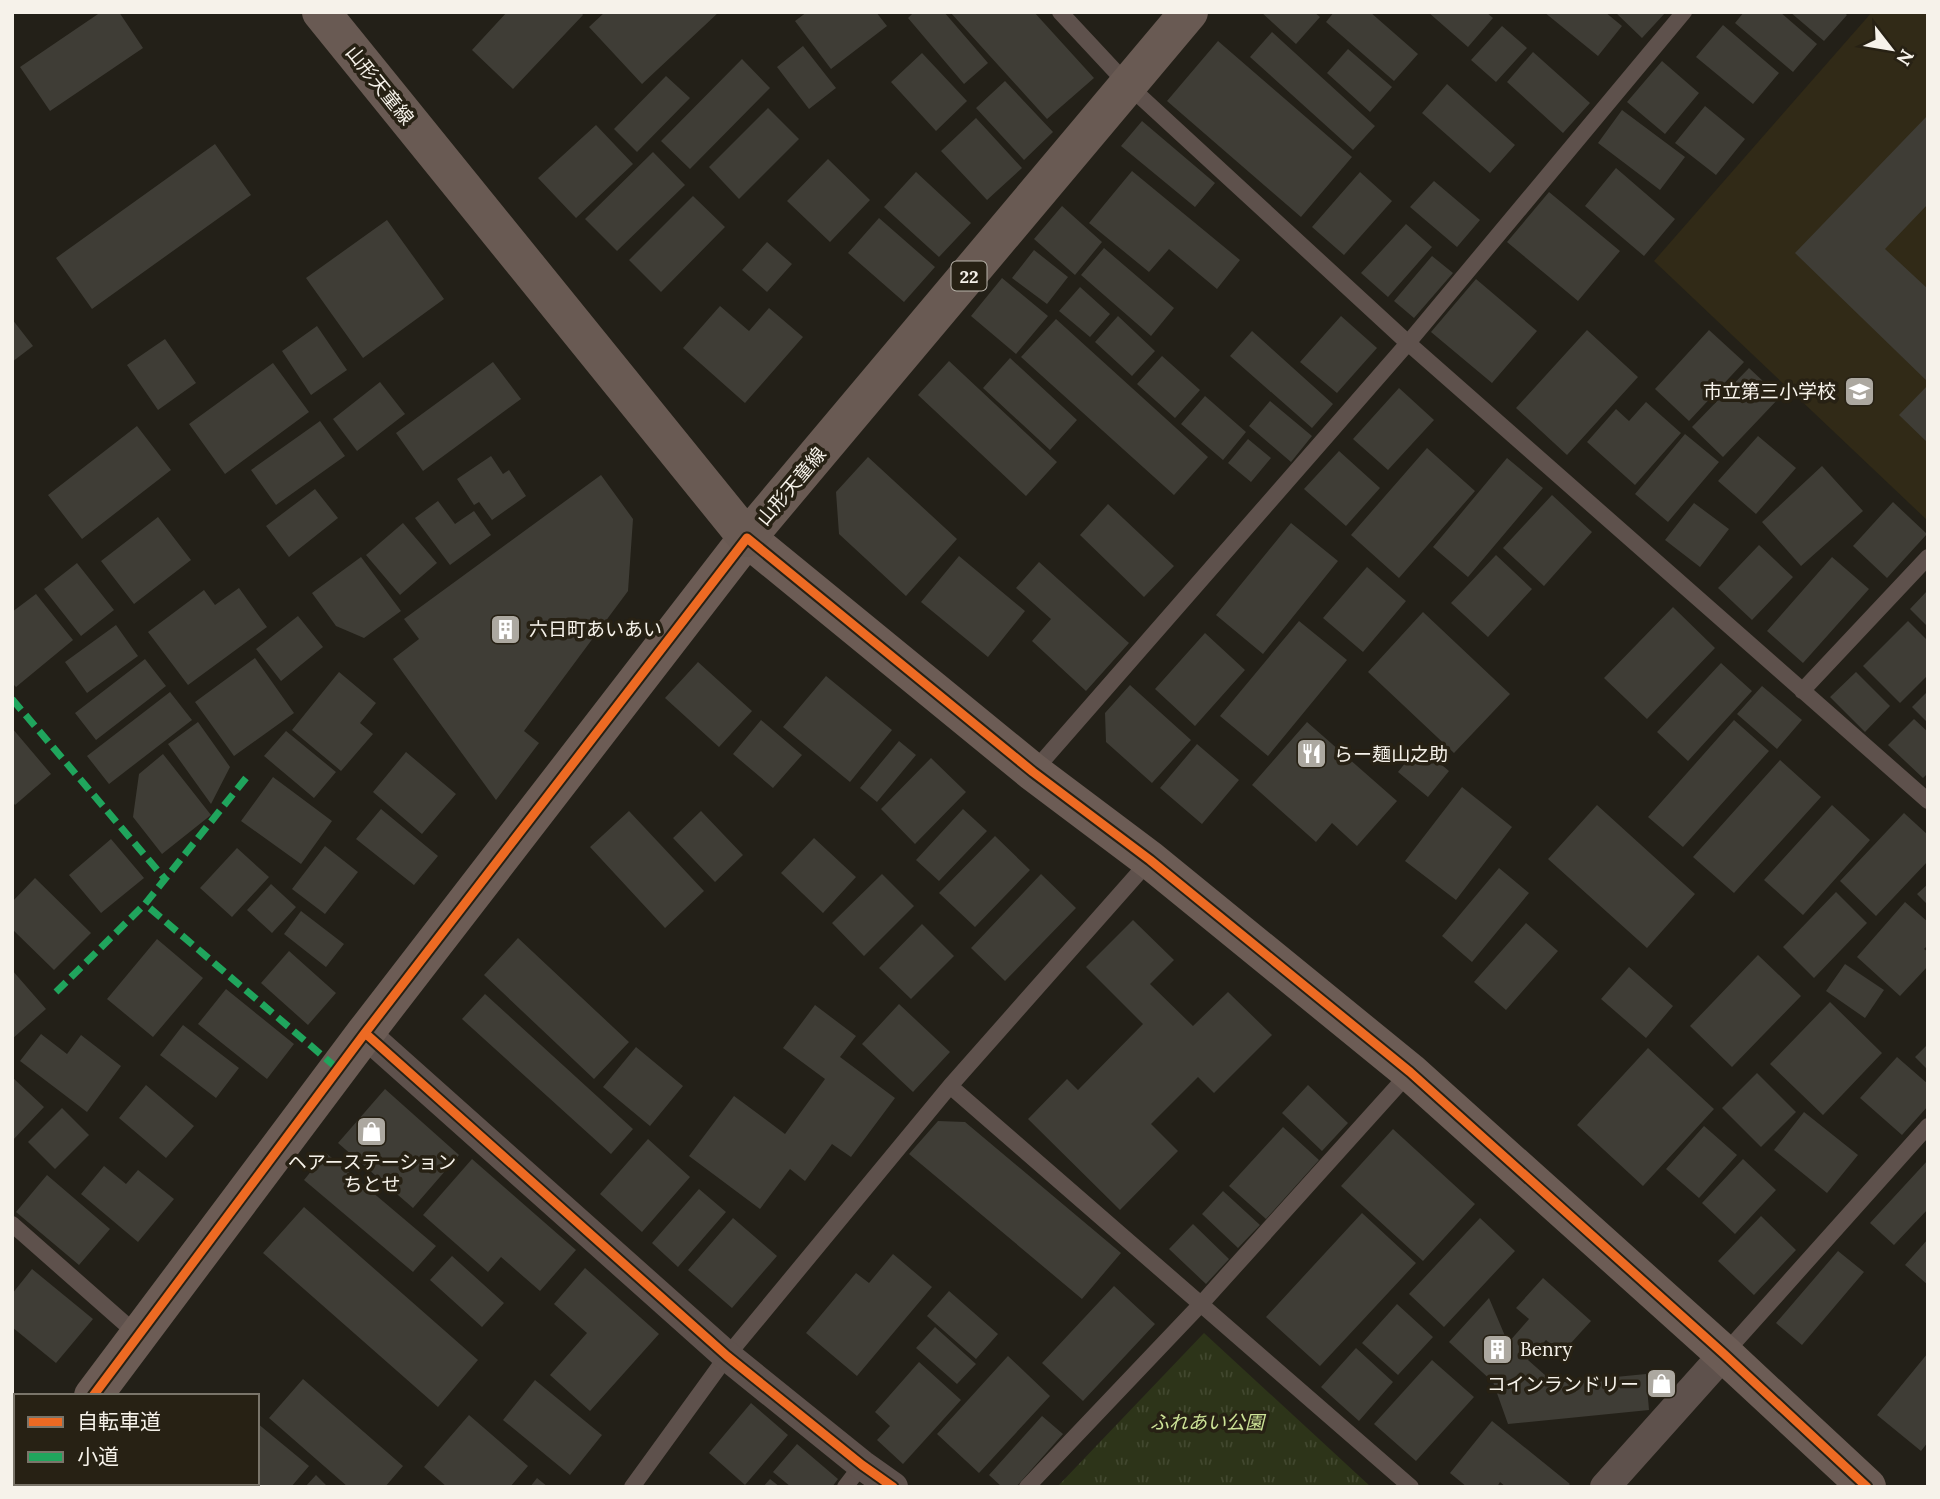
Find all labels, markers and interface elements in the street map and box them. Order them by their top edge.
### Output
north arrow [1856,14,1926,84]
street label: 山形天童線 [341,41,419,129]
text: N [1891,45,1920,70]
road number: 22 [951,262,986,290]
school or university icon: 市立第三小学校 [1842,374,1876,408]
place label: 市立第三小学校 [1703,379,1836,403]
street label: 山形天童線 [751,442,831,530]
building icon: 六日町あいあい [489,612,523,646]
place label: 六日町あいあい [529,617,662,641]
restaurant icon: らー麺山之助 [1294,737,1328,771]
place label: らー麺山之助 [1334,742,1448,766]
shop icon: ヘアーステーション ちとせ [355,1114,389,1148]
place label: ヘアーステーション ちとせ [288,1150,456,1196]
building icon: Benry [1480,1332,1514,1366]
place label: Benry [1520,1337,1572,1361]
shop icon: コインランドリー [1645,1367,1679,1401]
place label: コインランドリー [1487,1372,1639,1396]
legend [14,1394,259,1485]
text: 自転車道 [77,1408,161,1435]
park label: ふれあい公園 [1150,1410,1267,1434]
text: 小道 [77,1443,119,1470]

